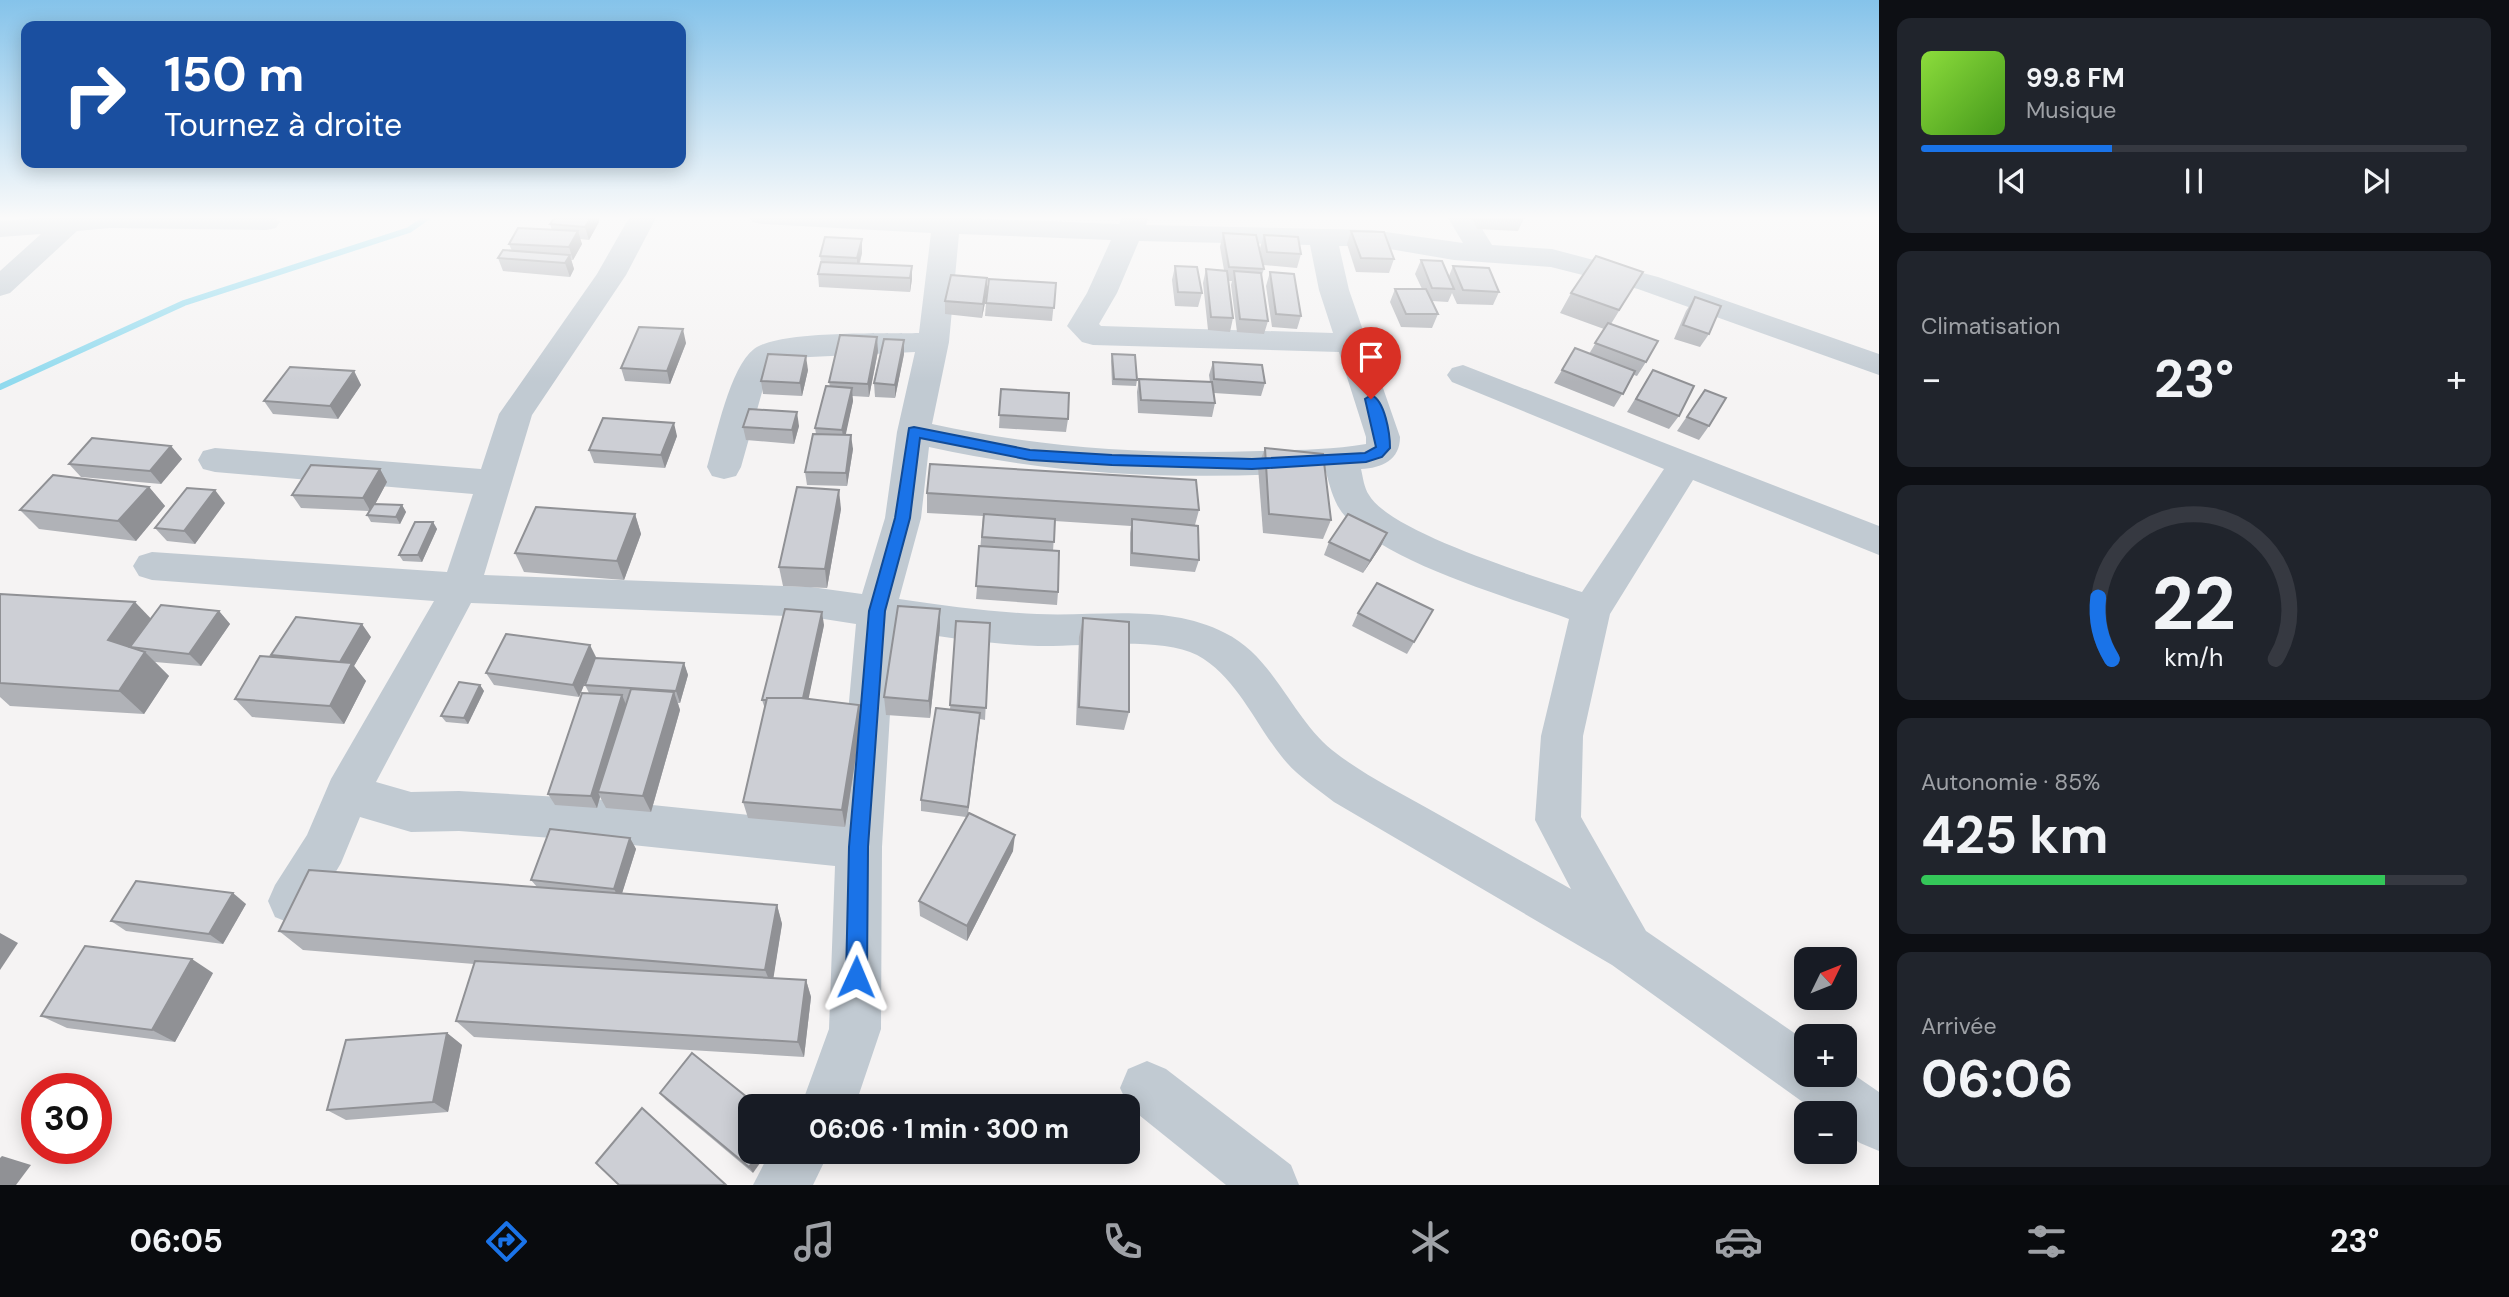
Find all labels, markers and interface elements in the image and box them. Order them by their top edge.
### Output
text: 150 m [164,42,304,106]
icon: right [49,49,140,140]
text: 99.8 FM [2026,61,2125,95]
text: Musique [2026,95,2116,125]
text: Tournez à droite [164,104,402,146]
icon: previous [1993,162,2031,200]
icon: pause [2175,162,2213,200]
icon: next [2357,162,2395,200]
text: Climatisation [1921,311,2060,341]
pin [1341,327,1401,399]
icon: arrive [1352,338,1390,376]
text: 23° [2154,345,2234,413]
text: − [1921,354,1942,404]
text: + [2446,354,2467,404]
text: 22 [2152,557,2236,652]
text: km/h [2164,640,2224,673]
text: Autonomie · 85% [1921,767,2100,797]
text: 425 km [1921,801,2108,869]
position arrow [819,940,893,1014]
north arrow [1794,947,1857,1010]
map controls [1794,947,1857,1164]
text: Arrivée [1921,1011,1997,1041]
button: + [1794,1024,1857,1087]
text: 06:06 [1921,1045,2073,1113]
speed limit sign: 30 [21,1073,112,1164]
button: − [1794,1101,1857,1164]
text: 06:06 · 1 min · 300 m [809,1112,1069,1146]
icon: directions [482,1217,531,1266]
icon: music [790,1217,839,1266]
icon: phone [1098,1217,1147,1266]
icon: climate [1406,1217,1455,1266]
icon: car [1714,1217,1763,1266]
icon: filters [2022,1217,2071,1266]
text: 06:05 [130,1220,223,1262]
text: 23° [2330,1220,2379,1262]

